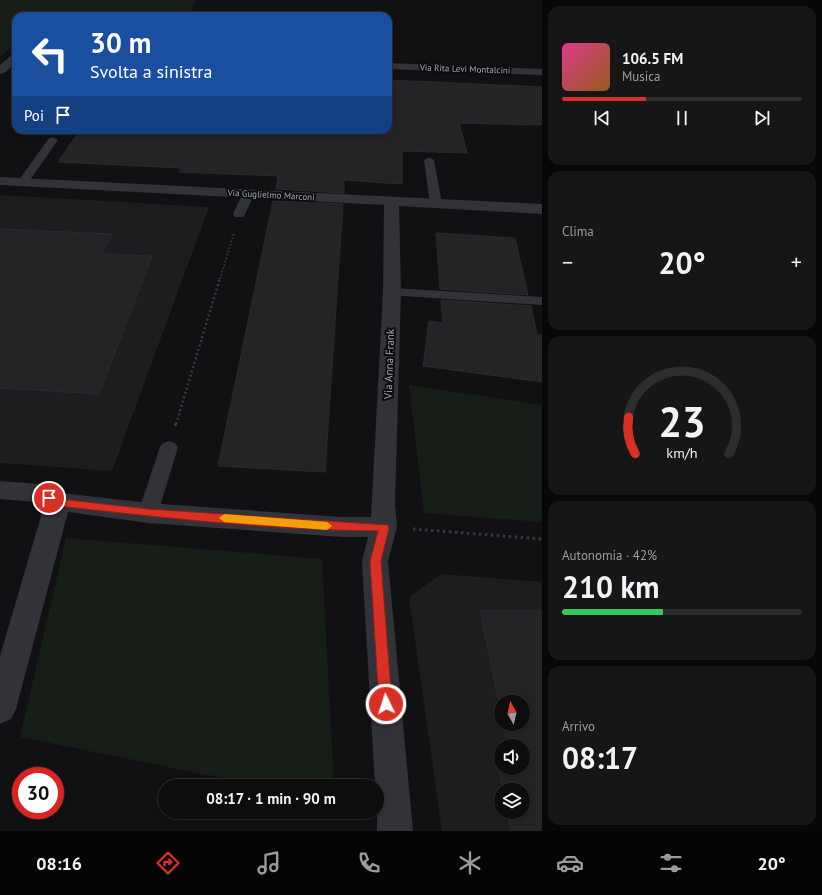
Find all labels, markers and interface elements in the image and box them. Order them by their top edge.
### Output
text: 30 m [90,24,151,61]
icon: left [24,28,76,80]
text: 106.5 FM [622,49,683,68]
text: Svolta a sinistra [90,60,212,83]
street label: Via Rita Levi Montalcini [419,61,510,76]
text: Musica [622,68,661,85]
icon: arrive [52,104,74,126]
text: Poi [24,106,44,125]
icon: previous [591,107,613,129]
icon: pause [671,107,693,129]
icon: next [751,107,773,129]
street label: Via Guglielmo Marconi [226,187,315,202]
text: Clima [562,223,594,240]
text: 20° [658,243,706,282]
text: − [562,248,573,276]
text: + [791,248,802,276]
street label: Via Anna Frank [381,328,397,400]
text: 23 [658,394,706,447]
text: km/h [666,442,698,461]
pin [32,481,66,515]
icon: arrive [38,487,60,509]
text: Autonomia · 42% [562,547,657,564]
text: 210 km [562,567,660,606]
position arrow [365,683,407,725]
north arrow [494,695,530,731]
map controls [494,695,530,819]
text: Arrivo [562,718,595,735]
text: 08:17 [562,738,638,777]
button: sound [494,739,530,775]
speed limit sign: 30 [12,767,64,819]
button: layers [494,783,530,819]
text: 08:17 · 1 min · 90 m [206,789,336,808]
icon: directions [154,849,182,877]
icon: music [255,849,283,877]
icon: phone [355,849,383,877]
icon: climate [456,849,484,877]
icon: car [556,849,584,877]
icon: filters [657,849,685,877]
text: 08:16 [36,852,82,875]
text: 20° [757,852,786,875]

